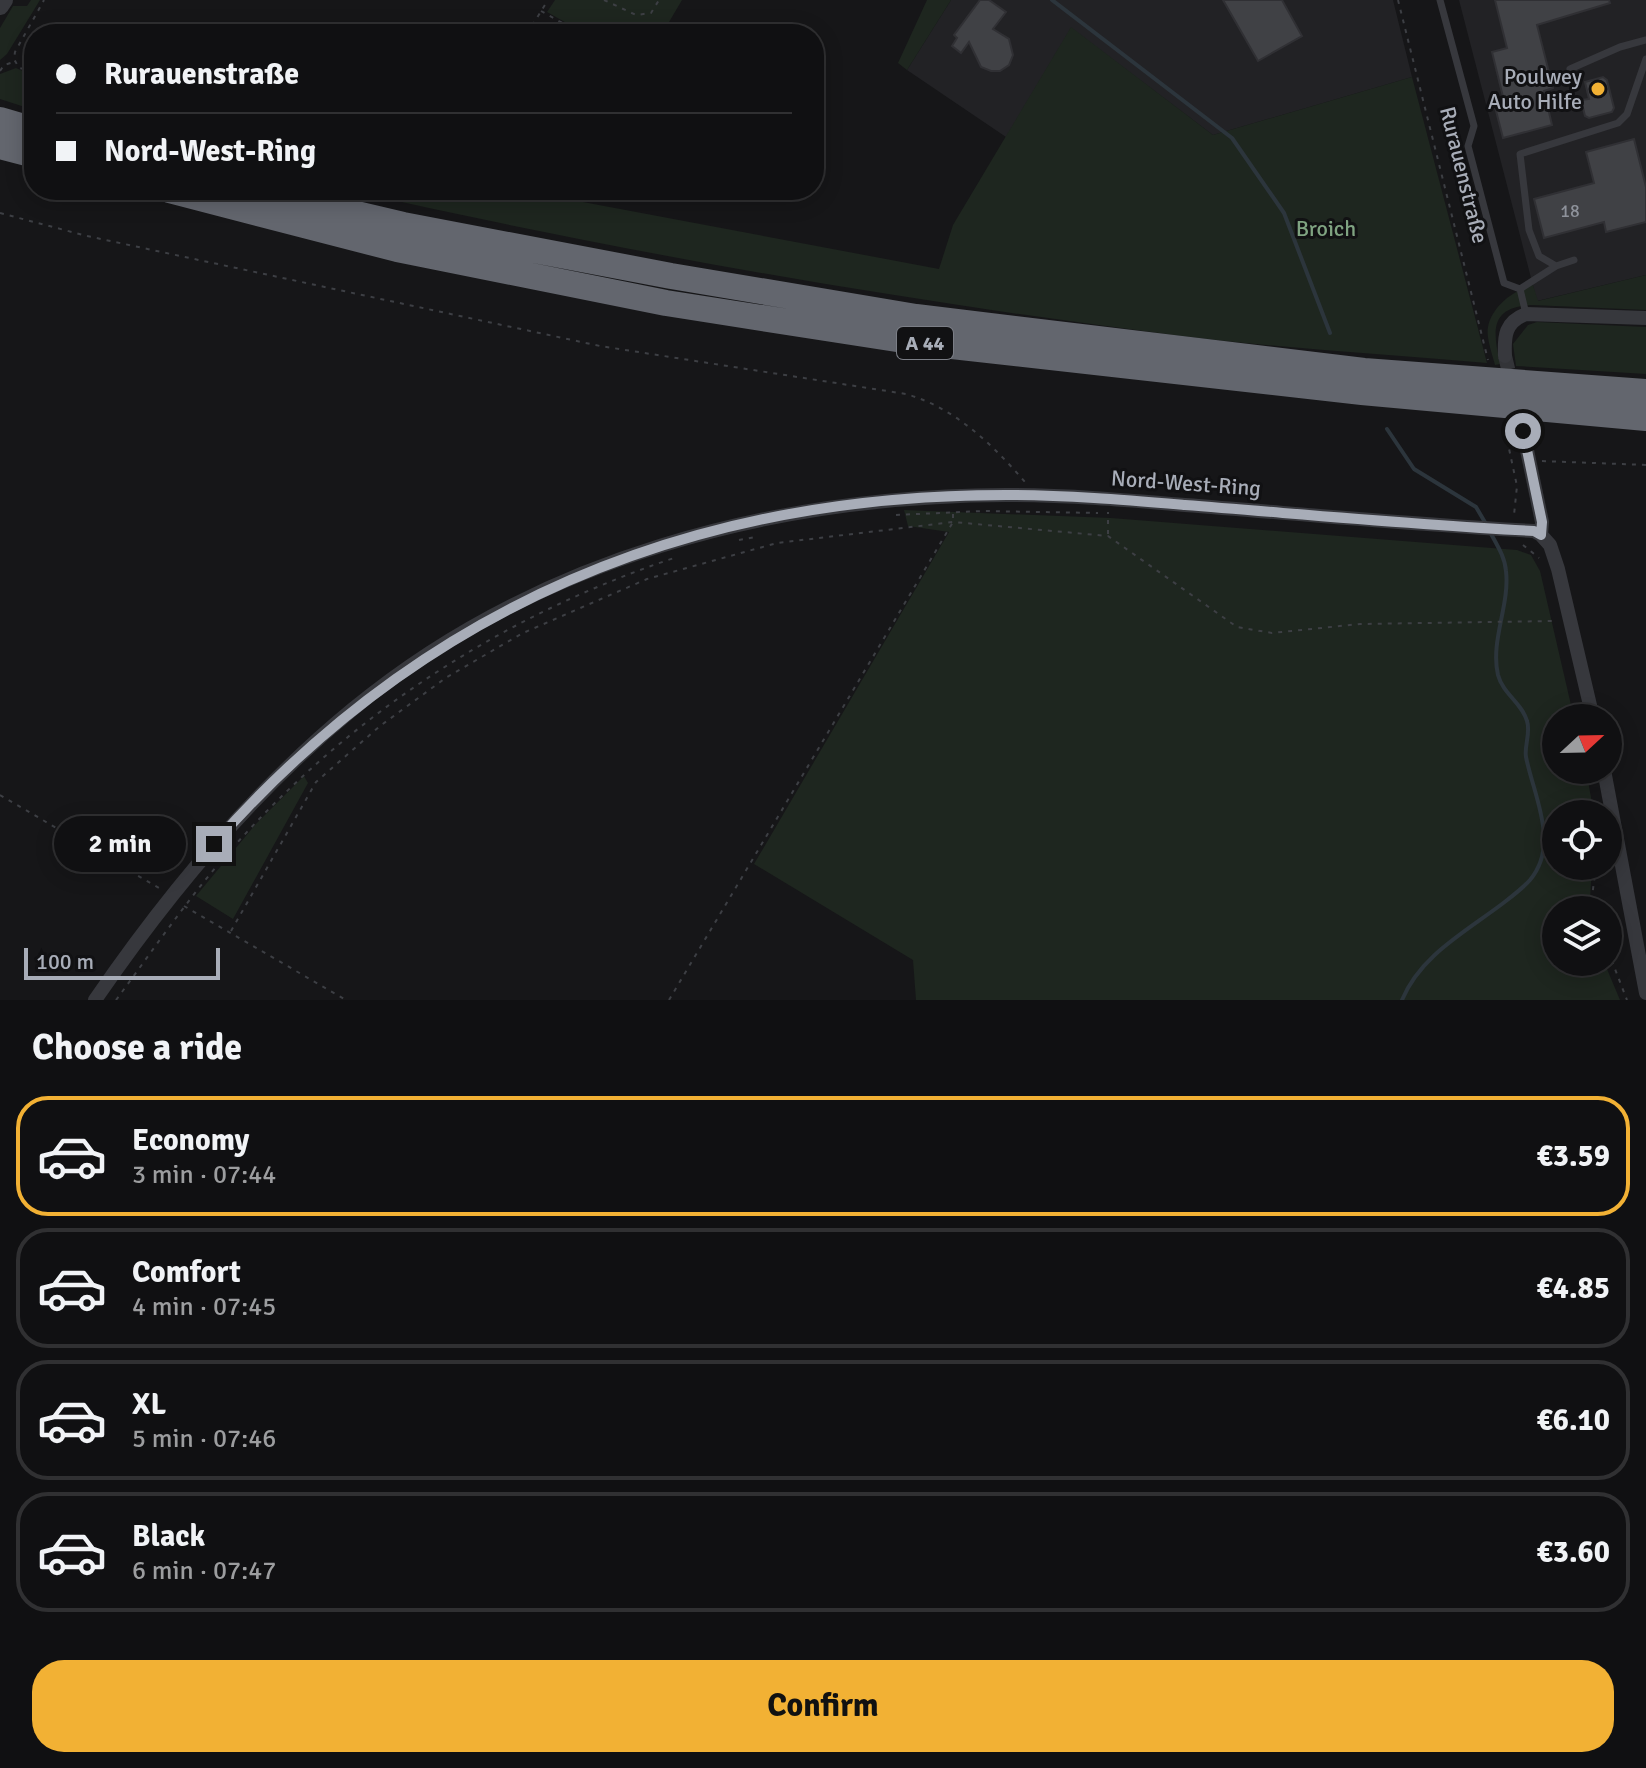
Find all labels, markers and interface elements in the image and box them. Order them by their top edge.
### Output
text: Rurauenstraße [104,56,299,93]
place label: Poulwey Auto Hilfe [1488,63,1583,115]
marker: Poulwey Auto Hilfe [1589,80,1607,98]
street label: Rurauenstraße [1434,104,1494,246]
text: Nord-West-Ring [104,133,316,170]
house number: 18 [1560,200,1580,222]
park label: Broich [1296,215,1356,242]
road number: A 44 [897,327,953,359]
route start [1505,413,1541,449]
street label: Nord-West-Ring [1110,464,1262,502]
north arrow [1542,704,1622,784]
map controls [1542,704,1622,976]
button: locate [1542,800,1622,880]
callout: 2 min [54,816,186,872]
route end [196,826,232,862]
text: 2 min [89,828,151,860]
button: layers [1542,896,1622,976]
scale bar [24,944,220,980]
text: 100 m [36,948,94,975]
text: Choose a ride [32,1025,242,1070]
icon: car [36,1120,108,1192]
text: Economy [132,1122,249,1159]
text: €3.59 [1537,1138,1610,1175]
text: 3 min · 07:44 [132,1159,276,1191]
icon: car [36,1252,108,1324]
text: Comfort [132,1254,241,1291]
text: €4.85 [1537,1270,1610,1307]
text: 4 min · 07:45 [132,1291,276,1323]
icon: car [36,1384,108,1456]
text: XL [132,1386,166,1423]
text: €6.10 [1537,1402,1610,1439]
text: 5 min · 07:46 [132,1423,276,1455]
icon: car [36,1516,108,1588]
text: Black [132,1518,205,1555]
text: €3.60 [1537,1534,1610,1571]
text: 6 min · 07:47 [132,1555,276,1587]
button: Confirm [32,1660,1614,1752]

